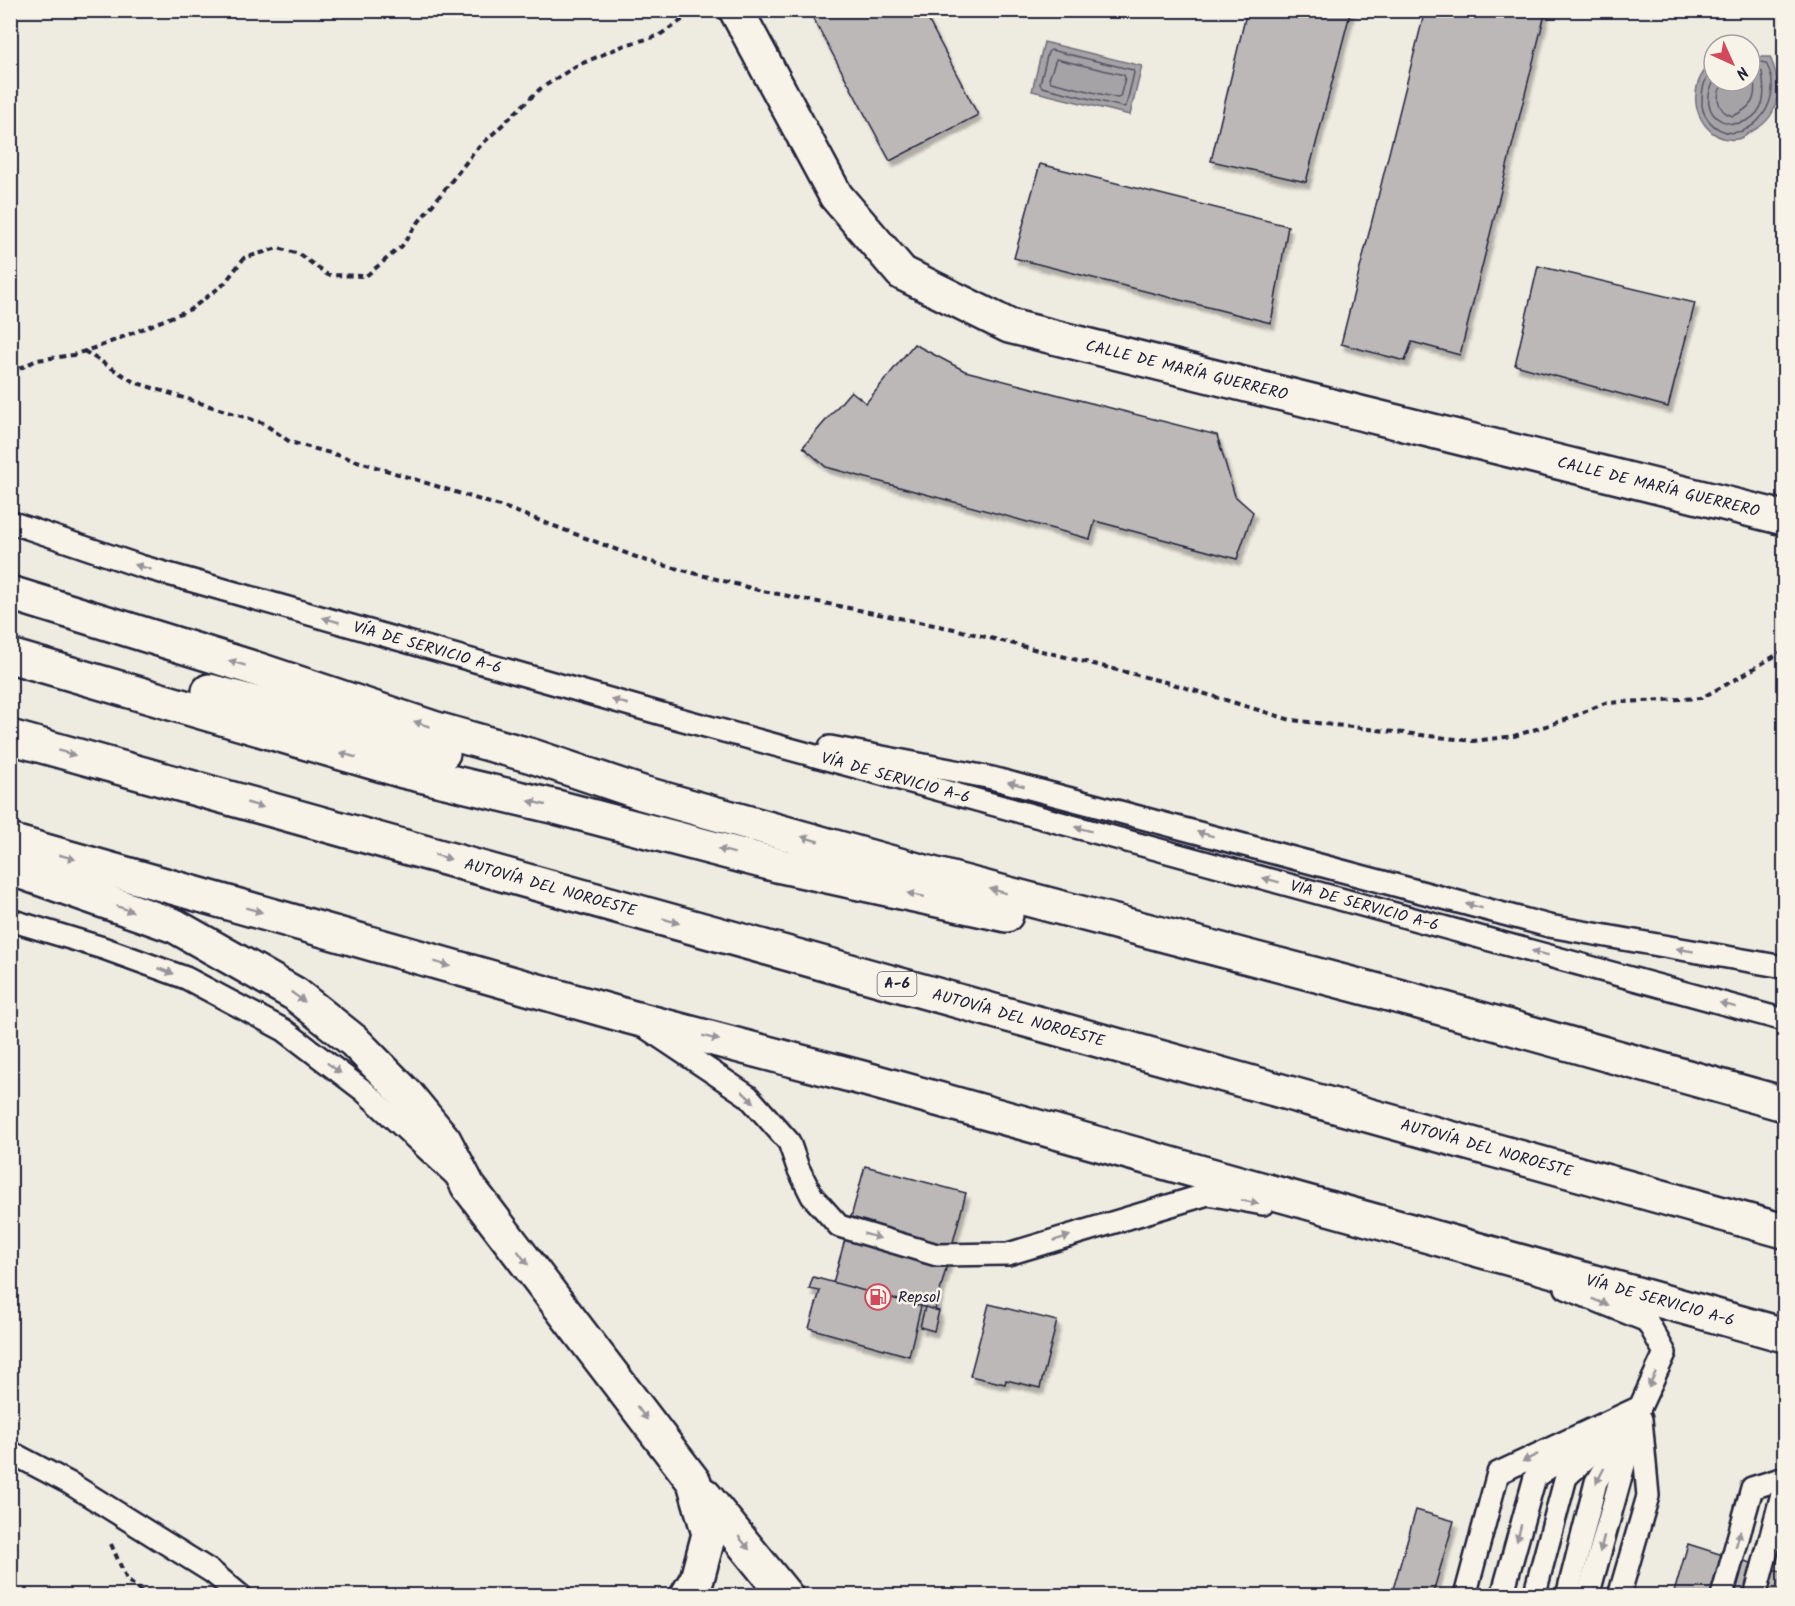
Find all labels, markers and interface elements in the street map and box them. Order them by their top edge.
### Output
north arrow [1702,33,1762,93]
text: N [1729,60,1754,85]
street label: CALLE DE MARÍA GUERRERO [1083,333,1291,407]
street label: CALLE DE MARÍA GUERRERO [1555,450,1762,524]
one-way arrow [134,562,152,571]
one-way arrow [322,615,340,624]
street label: VÍA DE SERVICIO A-6 [350,615,505,680]
one-way arrow [228,658,246,667]
one-way arrow [610,697,628,706]
one-way arrow [413,719,431,728]
street label: VÍA DE SERVICIO A-6 [818,746,973,810]
one-way arrow [58,748,76,758]
one-way arrow [339,750,357,759]
one-way arrow [1007,779,1025,788]
one-way arrow [528,797,546,807]
one-way arrow [246,801,264,810]
one-way arrow [1073,824,1091,833]
one-way arrow [1195,829,1214,839]
one-way arrow [801,834,819,843]
one-way arrow [717,846,735,856]
street label: AUTOVÍA DEL NOROESTE [461,852,640,924]
one-way arrow [58,853,76,862]
one-way arrow [433,853,452,863]
street label: VÍA DE SERVICIO A-6 [1287,873,1442,938]
one-way arrow [1262,875,1280,884]
one-way arrow [989,886,1007,895]
one-way arrow [906,890,925,900]
one-way arrow [1465,901,1483,910]
one-way arrow [116,904,134,914]
one-way arrow [245,906,263,915]
one-way arrow [662,917,680,926]
one-way arrow [1676,945,1695,954]
one-way arrow [1531,948,1549,958]
one-way arrow [433,959,451,969]
one-way arrow [157,966,175,976]
road number: A-6 [878,972,916,996]
street label: AUTOVÍA DEL NOROESTE [930,982,1108,1054]
one-way arrow [290,991,306,1003]
one-way arrow [1719,999,1737,1009]
one-way arrow [702,1034,720,1044]
one-way arrow [326,1062,341,1074]
one-way arrow [740,1091,755,1104]
street label: AUTOVÍA DEL NOROESTE [1398,1112,1576,1184]
one-way arrow [1241,1198,1260,1207]
one-way arrow [863,1231,881,1241]
one-way arrow [1053,1233,1071,1242]
one-way arrow [517,1250,530,1266]
street label: VÍA DE SERVICIO A-6 [1583,1268,1737,1333]
fuel station icon: Repsol [863,1282,893,1312]
place label: Repsol [898,1285,940,1310]
one-way arrow [1591,1298,1609,1307]
one-way arrow [1648,1372,1657,1389]
one-way arrow [635,1405,648,1421]
one-way arrow [1521,1454,1538,1463]
one-way arrow [1595,1467,1605,1484]
one-way arrow [1514,1524,1524,1542]
one-way arrow [1734,1530,1743,1548]
one-way arrow [1596,1535,1606,1553]
one-way arrow [737,1536,750,1551]

